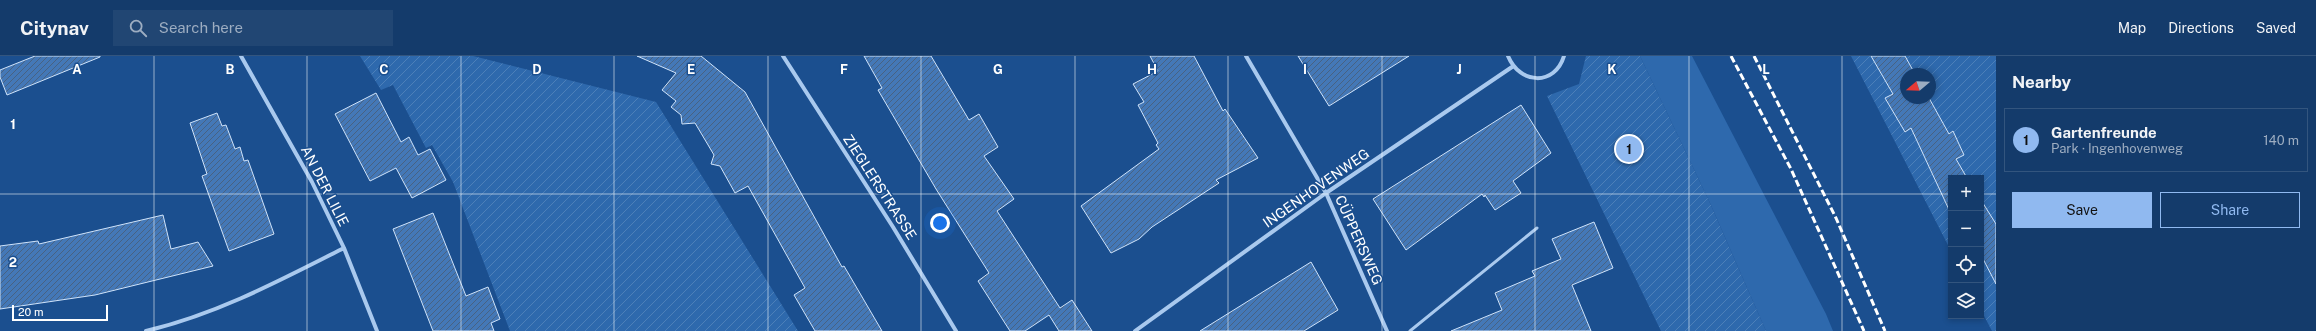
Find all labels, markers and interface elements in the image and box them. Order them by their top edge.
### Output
search box [113,10,393,46]
text: Citynav [20,17,89,39]
icon: search [127,17,149,39]
text: Search here [159,19,243,36]
text: Map [2118,20,2146,36]
text: Directions [2168,20,2234,36]
text: Saved [2256,20,2296,36]
text: A [72,62,82,77]
text: B [226,62,235,77]
text: C [379,62,389,77]
text: D [532,62,542,77]
text: E [687,62,695,77]
text: F [840,62,848,77]
text: G [993,62,1003,77]
text: H [1147,62,1157,77]
text: I [1303,62,1307,77]
text: J [1456,62,1462,77]
text: K [1607,62,1617,77]
text: L [1762,62,1770,77]
north arrow [1900,68,1936,104]
text: Nearby [2012,72,2071,92]
text: 1 [10,117,16,132]
text: Gartenfreunde [2051,124,2157,141]
street label: ZIEGLERSTRASSE [840,131,920,243]
text: 1 [2023,133,2029,148]
text: 140 m [2263,133,2299,148]
pin: 1 [1616,134,1642,164]
text: Park · Ingenhovenweg [2051,141,2183,156]
street label: AN DER LILIE [298,143,352,229]
street label: INGENHOVENWEG [1260,145,1372,231]
map controls [1948,175,1984,319]
button: + [1948,175,1984,211]
street label: CÜPPERSWEG [1332,192,1388,287]
button: Save [2012,192,2152,228]
button: Share [2160,192,2300,228]
button: − [1948,211,1984,247]
your location [930,213,950,233]
button: locate [1948,247,1984,283]
text: 2 [9,255,17,270]
button: layers [1948,283,1984,319]
scale bar [12,303,108,322]
text: 20 m [18,306,43,318]

